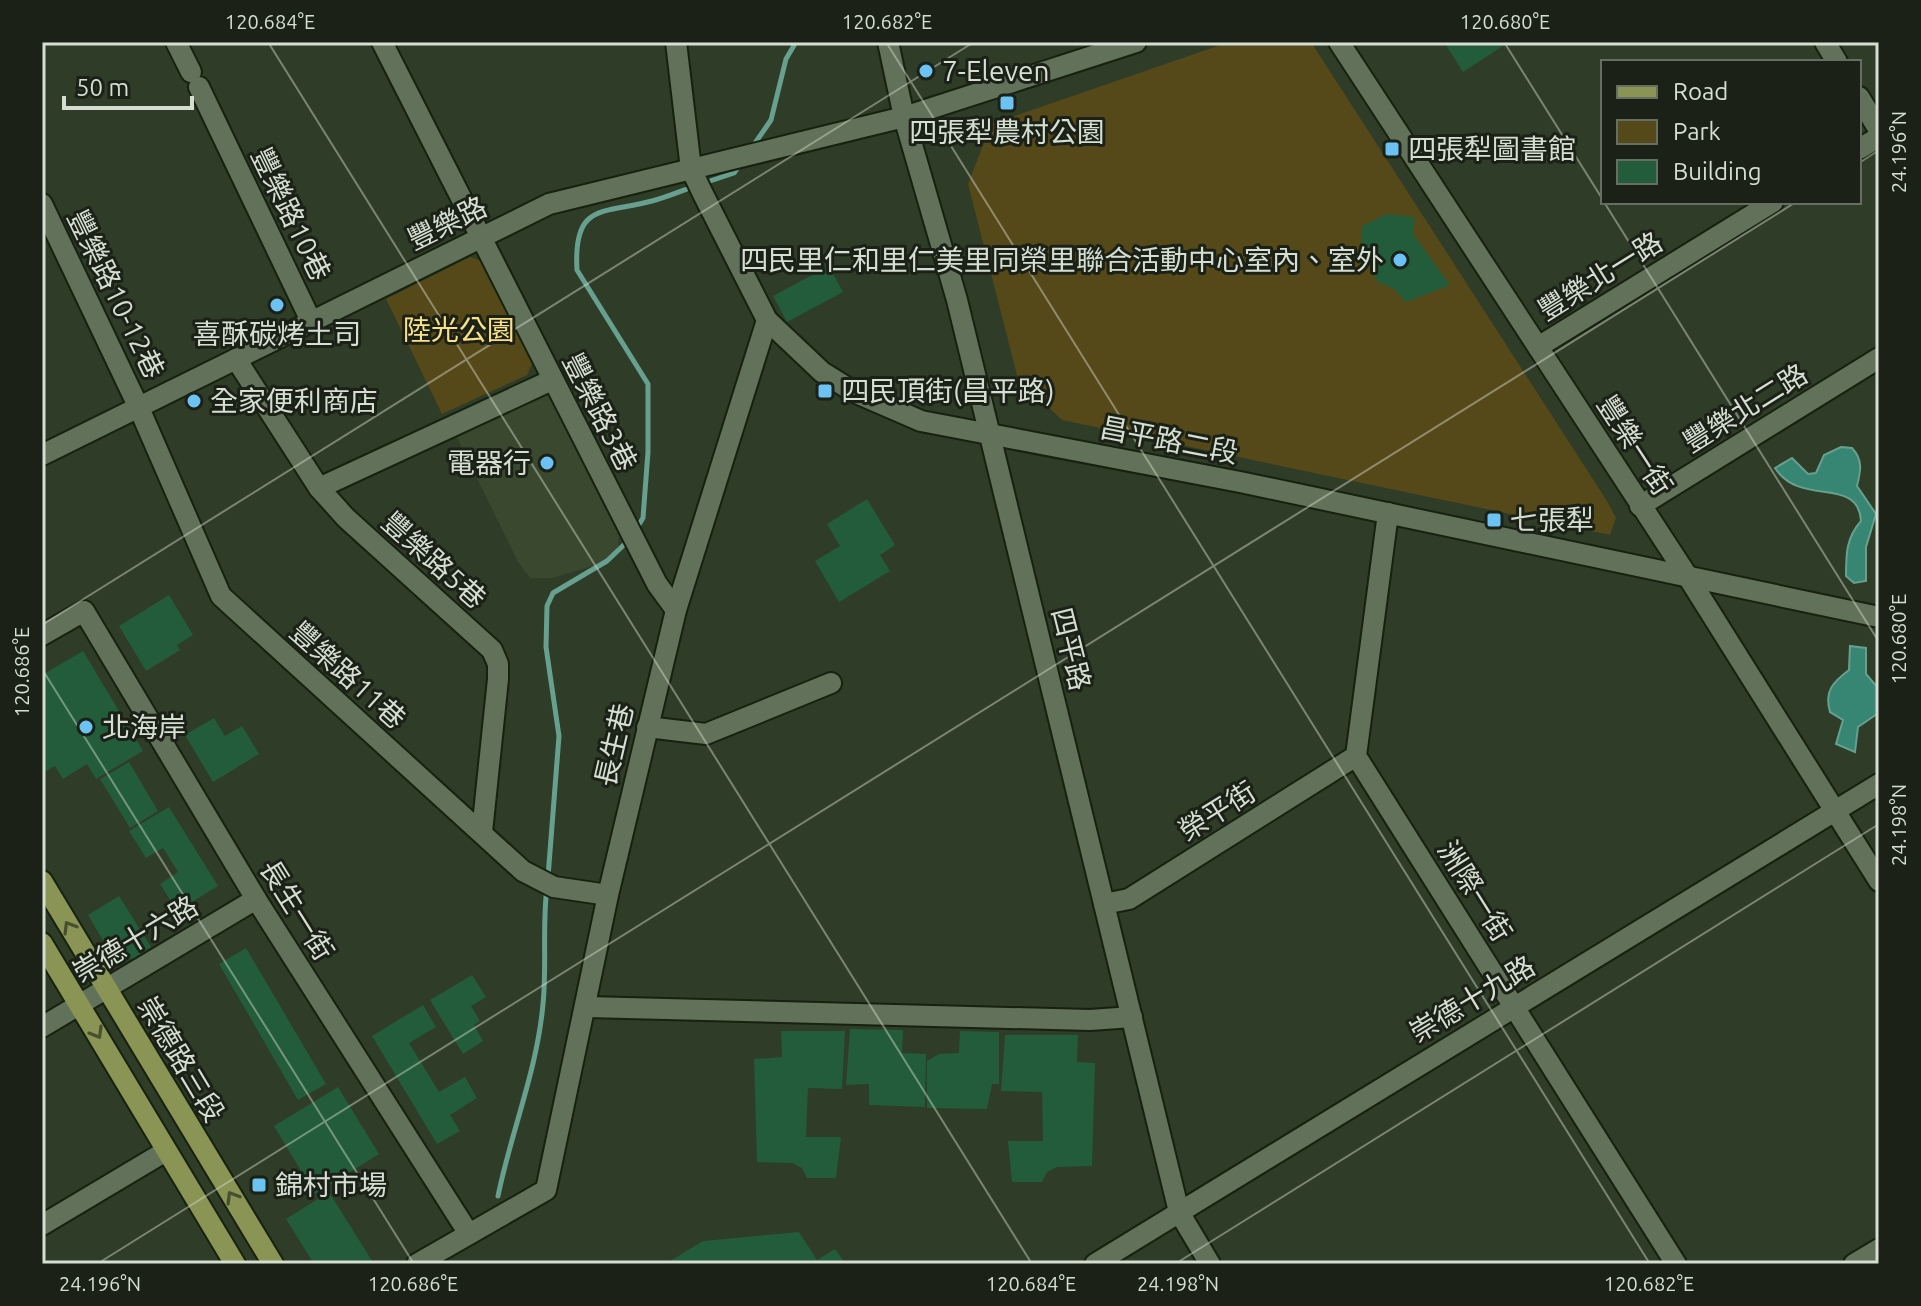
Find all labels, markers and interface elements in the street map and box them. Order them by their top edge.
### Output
text: 120.684°E [225,10,315,33]
text: 120.682°E [842,10,932,33]
text: 120.680°E [1460,10,1550,33]
place label: 7-Eleven [942,55,1049,86]
scale bar [64,60,192,110]
legend [1601,60,1861,204]
marker: 7-Eleven [917,62,935,80]
text: 50 m [76,74,129,101]
text: Road [1673,78,1728,105]
marker: 四張犁農村公園 [998,94,1016,112]
text: 24.196°N [1887,111,1910,193]
place label: 四張犁農村公園 [909,116,1105,147]
text: Park [1673,118,1721,145]
place label: 四張犁圖書館 [1408,133,1576,164]
marker: 四張犁圖書館 [1383,140,1401,158]
street label: 豐樂路10巷 [246,142,337,285]
text: Building [1673,158,1761,185]
street label: 豐樂路 [402,190,491,255]
street label: 豐樂路10-12巷 [62,205,171,383]
street label: 豐樂北一路 [1532,225,1667,326]
place label: 四民里仁和里仁美里同榮里聯合活動中心室內、室外 [740,244,1384,275]
marker: 四民里仁和里仁美里同榮里聯合活動中心室內、室外 [1391,251,1409,269]
marker: 喜酥碳烤土司 [268,296,286,314]
park label: 陸光公園 [403,314,515,345]
place label: 喜酥碳烤土司 [193,318,361,349]
street label: 豐樂路3巷 [558,348,643,476]
street label: 豐樂北二路 [1677,357,1812,458]
place label: 四民頂街(昌平路) [841,375,1055,407]
marker: 四民頂街(昌平路) [816,382,834,400]
place label: 全家便利商店 [210,385,378,416]
street label: 豐樂一街 [1592,389,1679,500]
marker: 全家便利商店 [185,392,203,410]
street label: 昌平路二段 [1097,411,1241,468]
place label: 電器行 [447,447,531,478]
marker: 電器行 [538,454,556,472]
place label: 七張犁 [1510,504,1594,535]
street label: 豐樂路5巷 [376,505,492,614]
marker: 七張犁 [1485,511,1503,529]
text: 120.680°E [1887,594,1910,684]
street label: 四平路 [1046,604,1097,693]
street label: 豐樂路11巷 [285,615,412,734]
text: 120.686°E [10,627,33,717]
street label: 長生巷 [589,700,638,789]
place label: 北海岸 [102,711,186,742]
marker: 北海岸 [77,718,95,736]
street label: 榮平街 [1173,775,1261,846]
text: 24.198°N [1887,784,1910,866]
street label: 洲際一街 [1433,835,1518,946]
street label: 長生一街 [255,854,340,965]
street label: 崇德十六路 [67,889,203,988]
one-way arrow [63,921,79,936]
street label: 崇德十九路 [1404,949,1540,1048]
street label: 崇德路三段 [132,991,231,1127]
one-way arrow [87,1025,102,1040]
place label: 錦村市場 [275,1169,387,1200]
marker: 錦村市場 [250,1176,268,1194]
one-way arrow [227,1192,242,1206]
text: 24.196°N [59,1272,141,1295]
text: 120.686°E [368,1272,458,1295]
text: 120.684°E [986,1272,1076,1295]
text: 24.198°N [1137,1272,1219,1295]
text: 120.682°E [1604,1272,1694,1295]

